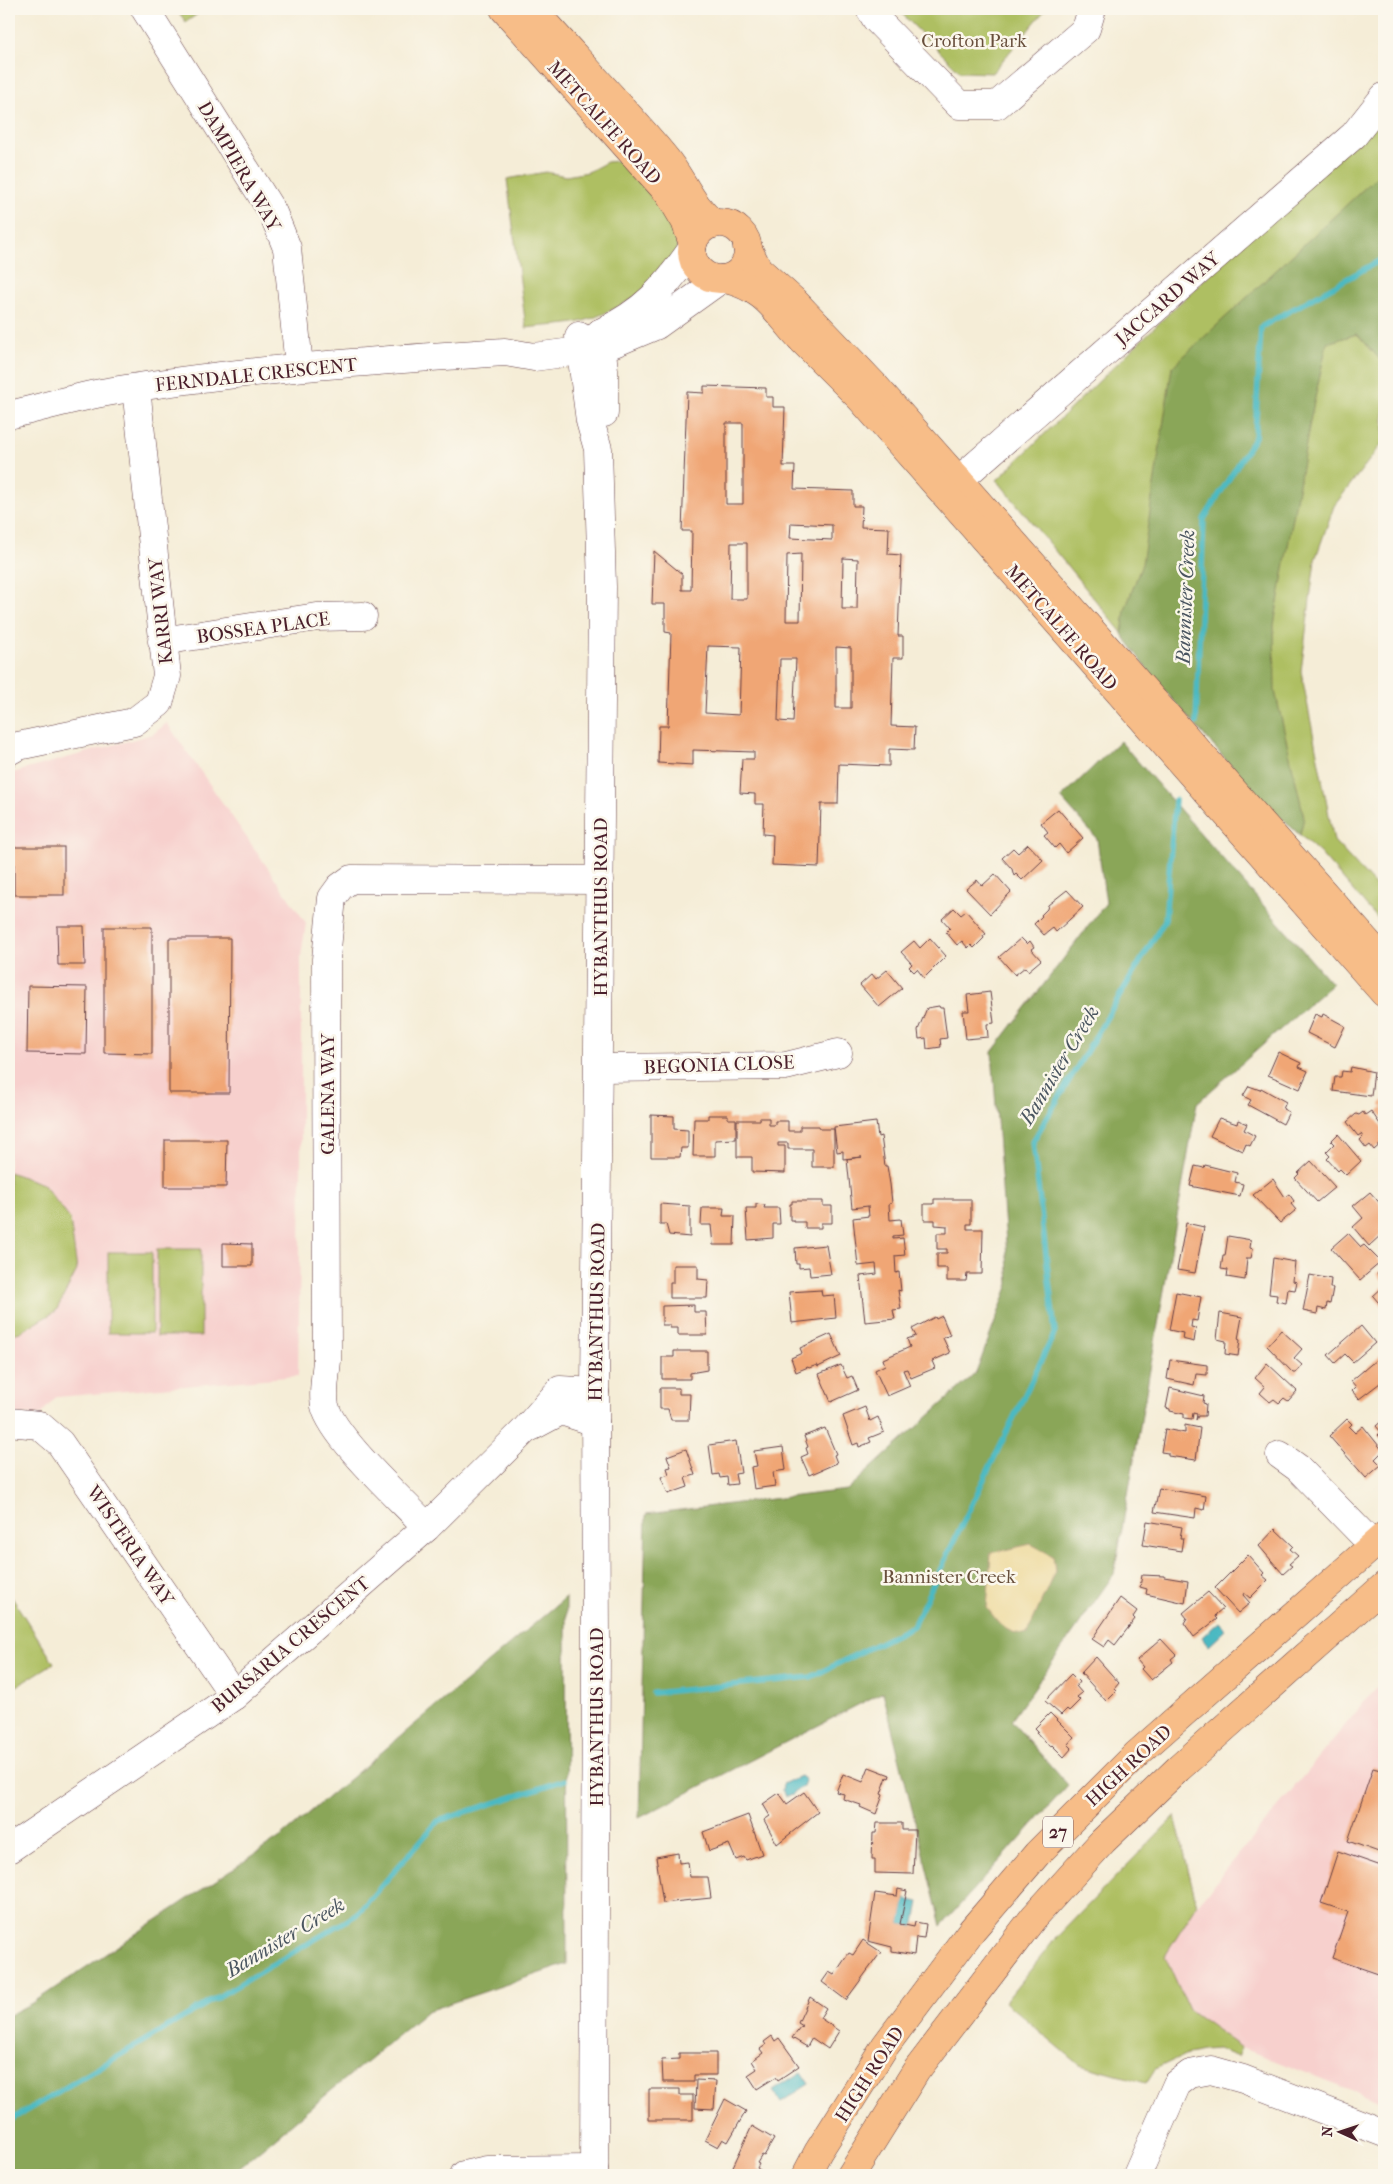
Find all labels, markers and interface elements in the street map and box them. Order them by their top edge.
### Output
park label: Crofton Park [921,30,1027,52]
street label: METCALFE ROAD [543,56,666,189]
street label: DAMPIERA WAY [193,98,286,236]
street label: JACCARD WAY [1109,247,1225,351]
street label: FERNDALE CRESCENT [154,353,358,397]
water label: Bannister Creek [1172,529,1199,666]
street label: KARRI WAY [144,555,178,665]
street label: METCALFE ROAD [1001,560,1122,695]
street label: BOSSEA PLACE [195,608,332,648]
street label: HYBANTHUS ROAD [590,818,612,996]
water label: Bannister Creek [1014,1002,1104,1130]
street label: GALENA WAY [317,1032,339,1155]
street label: BEGONIA CLOSE [643,1051,795,1079]
street label: HYBANTHUS ROAD [584,1222,610,1402]
street label: WISTERIA WAY [81,1481,179,1611]
park label: Bannister Creek [882,1566,1016,1588]
street label: BURSARIA CRESCENT [207,1572,374,1717]
street label: HYBANTHUS ROAD [586,1628,608,1806]
street label: HIGH ROAD [1081,1720,1176,1811]
road number: 27 [1043,1816,1073,1848]
water label: Bannister Creek [221,1893,349,1982]
street label: HIGH ROAD [831,2023,909,2126]
north arrow [1316,2106,1366,2156]
text: N [1319,2125,1336,2137]

